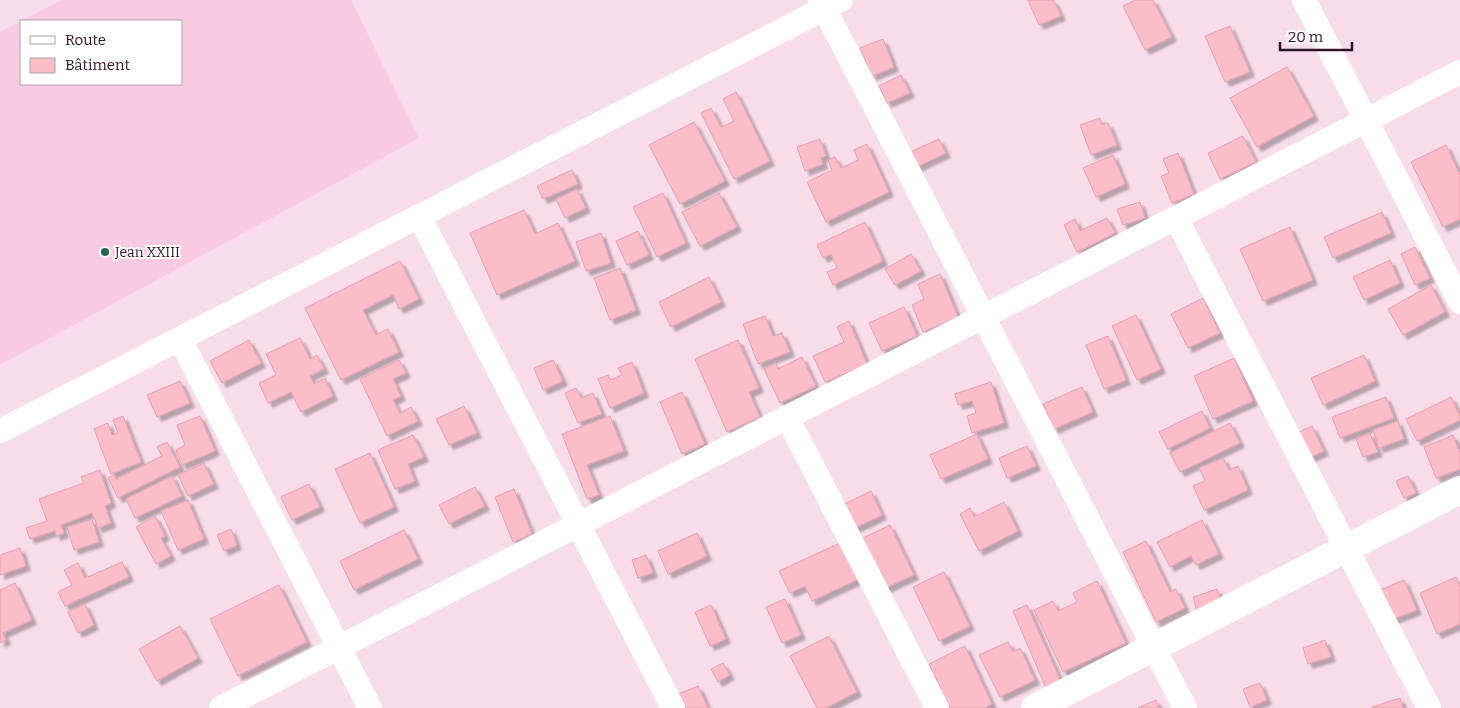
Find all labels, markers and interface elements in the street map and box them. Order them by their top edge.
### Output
legend [20,20,182,85]
scale bar [1280,20,1352,52]
text: 20 m [1288,28,1324,46]
text: Route [65,31,106,49]
text: Bâtiment [65,56,130,74]
place label: Jean XXIII [114,244,180,261]
marker: Jean XXIII [99,246,111,258]

